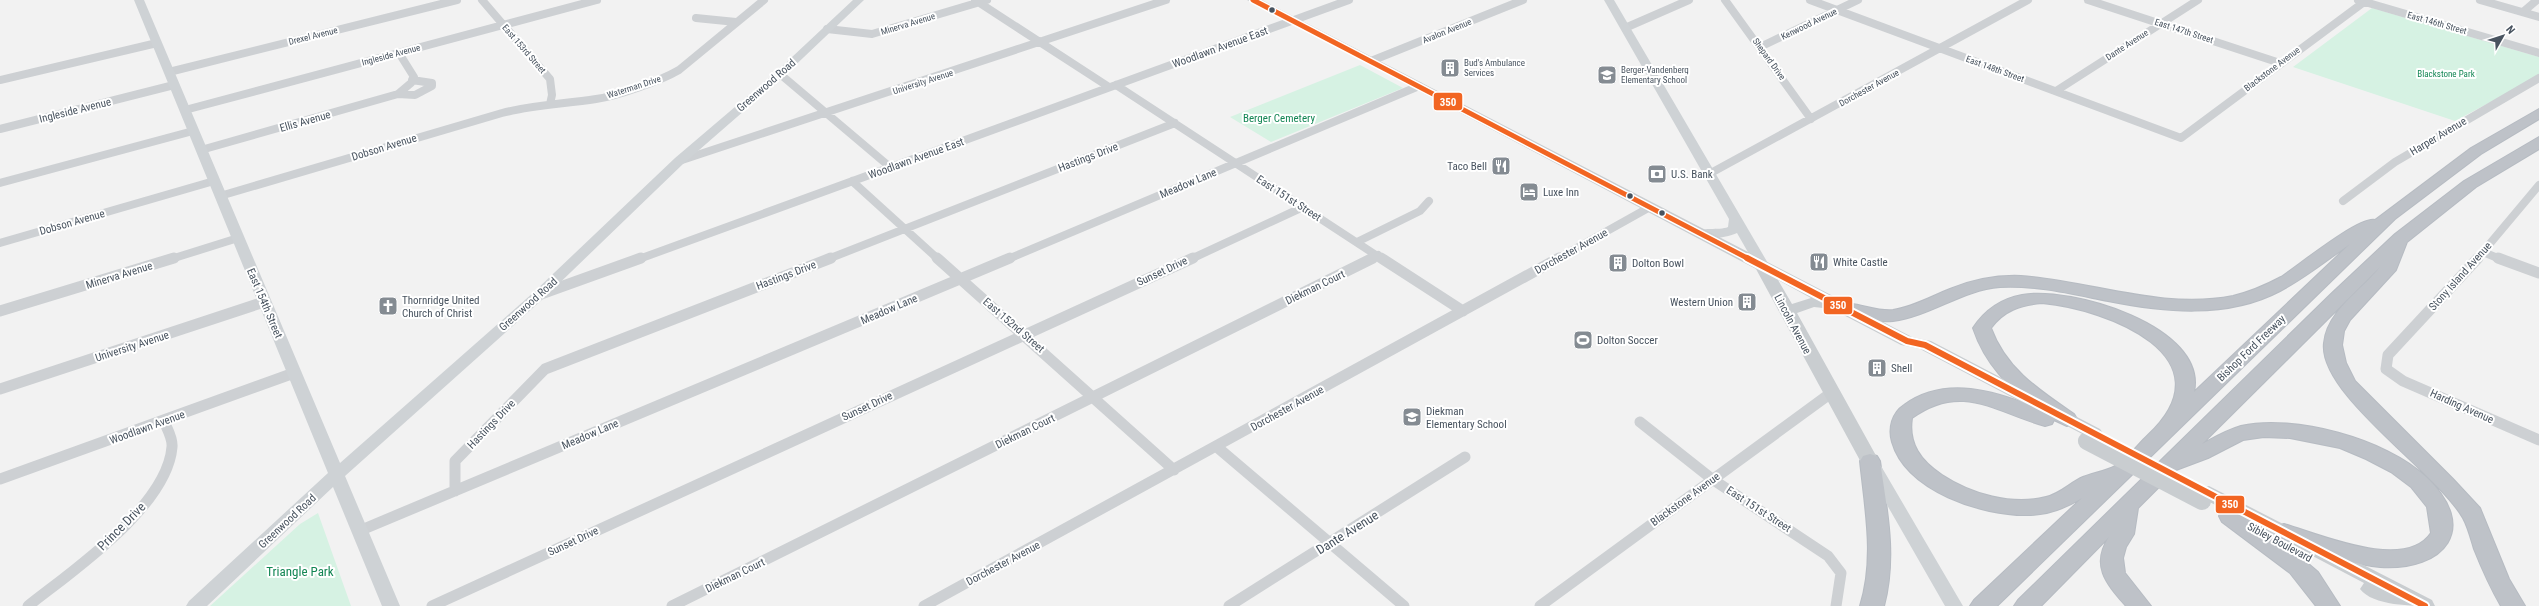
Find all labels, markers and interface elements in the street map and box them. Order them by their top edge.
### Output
unlabelled marker [1267,5,1277,15]
street label: Kenwood Avenue [1780,6,1838,42]
street label: East 146th Street [2406,10,2468,36]
street label: Minerva Avenue [880,11,936,37]
north arrow [2483,16,2523,56]
street label: Avalon Avenue [1421,17,1473,45]
street label: East 147th Street [2153,17,2215,45]
street label: East 153rd Street [500,23,548,76]
text: N [2503,23,2518,37]
street label: Woodlawn Avenue East [1171,24,1270,71]
street label: Drexel Avenue [287,25,339,47]
street label: Dante Avenue [2104,28,2150,62]
street label: Shepard Drive [1751,36,1787,82]
street label: Ingleside Avenue [361,42,421,68]
street label: Blackstone Avenue [2242,45,2302,93]
street label: East 148th Street [1965,54,2026,84]
street label: Greenwood Road [734,56,798,114]
building icon: Bud's Ambulance Services [1439,57,1461,79]
place label: Bud's Ambulance Services [1464,58,1525,78]
school or university icon: Berger-Vandenberg Elementary School [1596,64,1618,86]
place label: Berger-Vandenberg Elementary School [1621,65,1689,85]
street label: Dorchester Avenue [1837,67,1901,109]
street label: University Avenue [892,68,954,96]
park label: Blackstone Park [2417,69,2475,79]
street label: Waterman Drive [606,74,662,100]
line badge: 350 [1433,92,1463,111]
street label: Ingleside Avenue [38,95,112,126]
text: 350 [1440,96,1457,109]
street label: Ellis Avenue [278,108,332,135]
park label: Berger Cemetery [1243,112,1315,125]
street label: Harper Avenue [2408,114,2469,158]
street label: Dobson Avenue [350,131,418,164]
street label: Woodlawn Avenue East [867,135,966,182]
street label: Hastings Drive [1056,140,1120,175]
restaurant icon: Taco Bell [1490,155,1512,177]
place label: Taco Bell [1447,160,1487,173]
bank icon: U.S. Bank [1646,163,1668,185]
street label: Meadow Lane [1158,166,1219,201]
place label: U.S. Bank [1671,168,1713,181]
street label: East 151st Street [1254,173,1323,224]
hotel icon: Luxe Inn [1518,181,1540,203]
place label: Luxe Inn [1543,186,1579,199]
unlabelled marker [1625,191,1635,201]
street label: Dobson Avenue [38,207,106,238]
unlabelled marker [1657,208,1667,218]
street label: Dorchester Avenue [1532,226,1610,277]
street label: Stony Island Avenue [2426,240,2494,313]
restaurant icon: White Castle [1808,251,1830,273]
building icon: Dolton Bowl [1607,252,1629,274]
street label: Sunset Drive [1135,254,1190,289]
place label: White Castle [1833,256,1888,269]
place label: Dolton Bowl [1632,257,1684,270]
street label: Hastings Drive [754,258,818,293]
street label: Minerva Avenue [84,259,154,292]
street label: East 154th Street [244,266,285,340]
street label: Diekman Court [1283,268,1347,307]
street label: Greenwood Road [497,275,560,334]
building icon: Western Union [1736,291,1758,313]
street label: Meadow Lane [859,292,920,327]
street label: Lincoln Avenue [1771,292,1814,356]
place label: Thornridge United Church of Christ [402,294,480,320]
church icon: Thornridge United Church of Christ [377,295,399,317]
street label: East 152nd Street [980,295,1047,356]
place label: Western Union [1670,296,1733,309]
line badge: 350 [1823,296,1853,315]
text: 350 [1830,299,1847,312]
street label: Bishop Ford Freeway [2215,312,2288,384]
street label: University Avenue [94,328,171,365]
sports icon: Dolton Soccer [1572,329,1594,351]
place label: Dolton Soccer [1597,334,1658,347]
building icon: Shell [1866,357,1888,379]
place label: Shell [1891,362,1912,375]
street label: Dorchester Avenue [1248,383,1326,434]
street label: Harding Avenue [2428,387,2496,426]
street label: Sunset Drive [840,389,895,424]
street label: Hastings Drive [465,397,518,452]
place label: Diekman Elementary School [1426,405,1507,431]
school or university icon: Diekman Elementary School [1401,406,1423,428]
street label: Woodlawn Avenue [108,408,187,447]
street label: Diekman Court [993,412,1057,451]
street label: Meadow Lane [560,417,621,452]
street label: Blackstone Avenue [1648,470,1722,529]
street label: East 151st Street [1724,484,1793,535]
street label: Greenwood Road [256,491,319,551]
line badge: 350 [2215,495,2245,514]
text: 350 [2222,498,2239,511]
street label: Prince Drive [94,499,148,553]
street label: Dante Avenue [1313,507,1381,557]
street label: Sibley Boulevard [2245,520,2314,565]
street label: Sunset Drive [546,524,601,559]
street label: Dorchester Avenue [964,539,1042,588]
street label: Diekman Court [703,556,767,595]
park label: Triangle Park [266,564,334,579]

